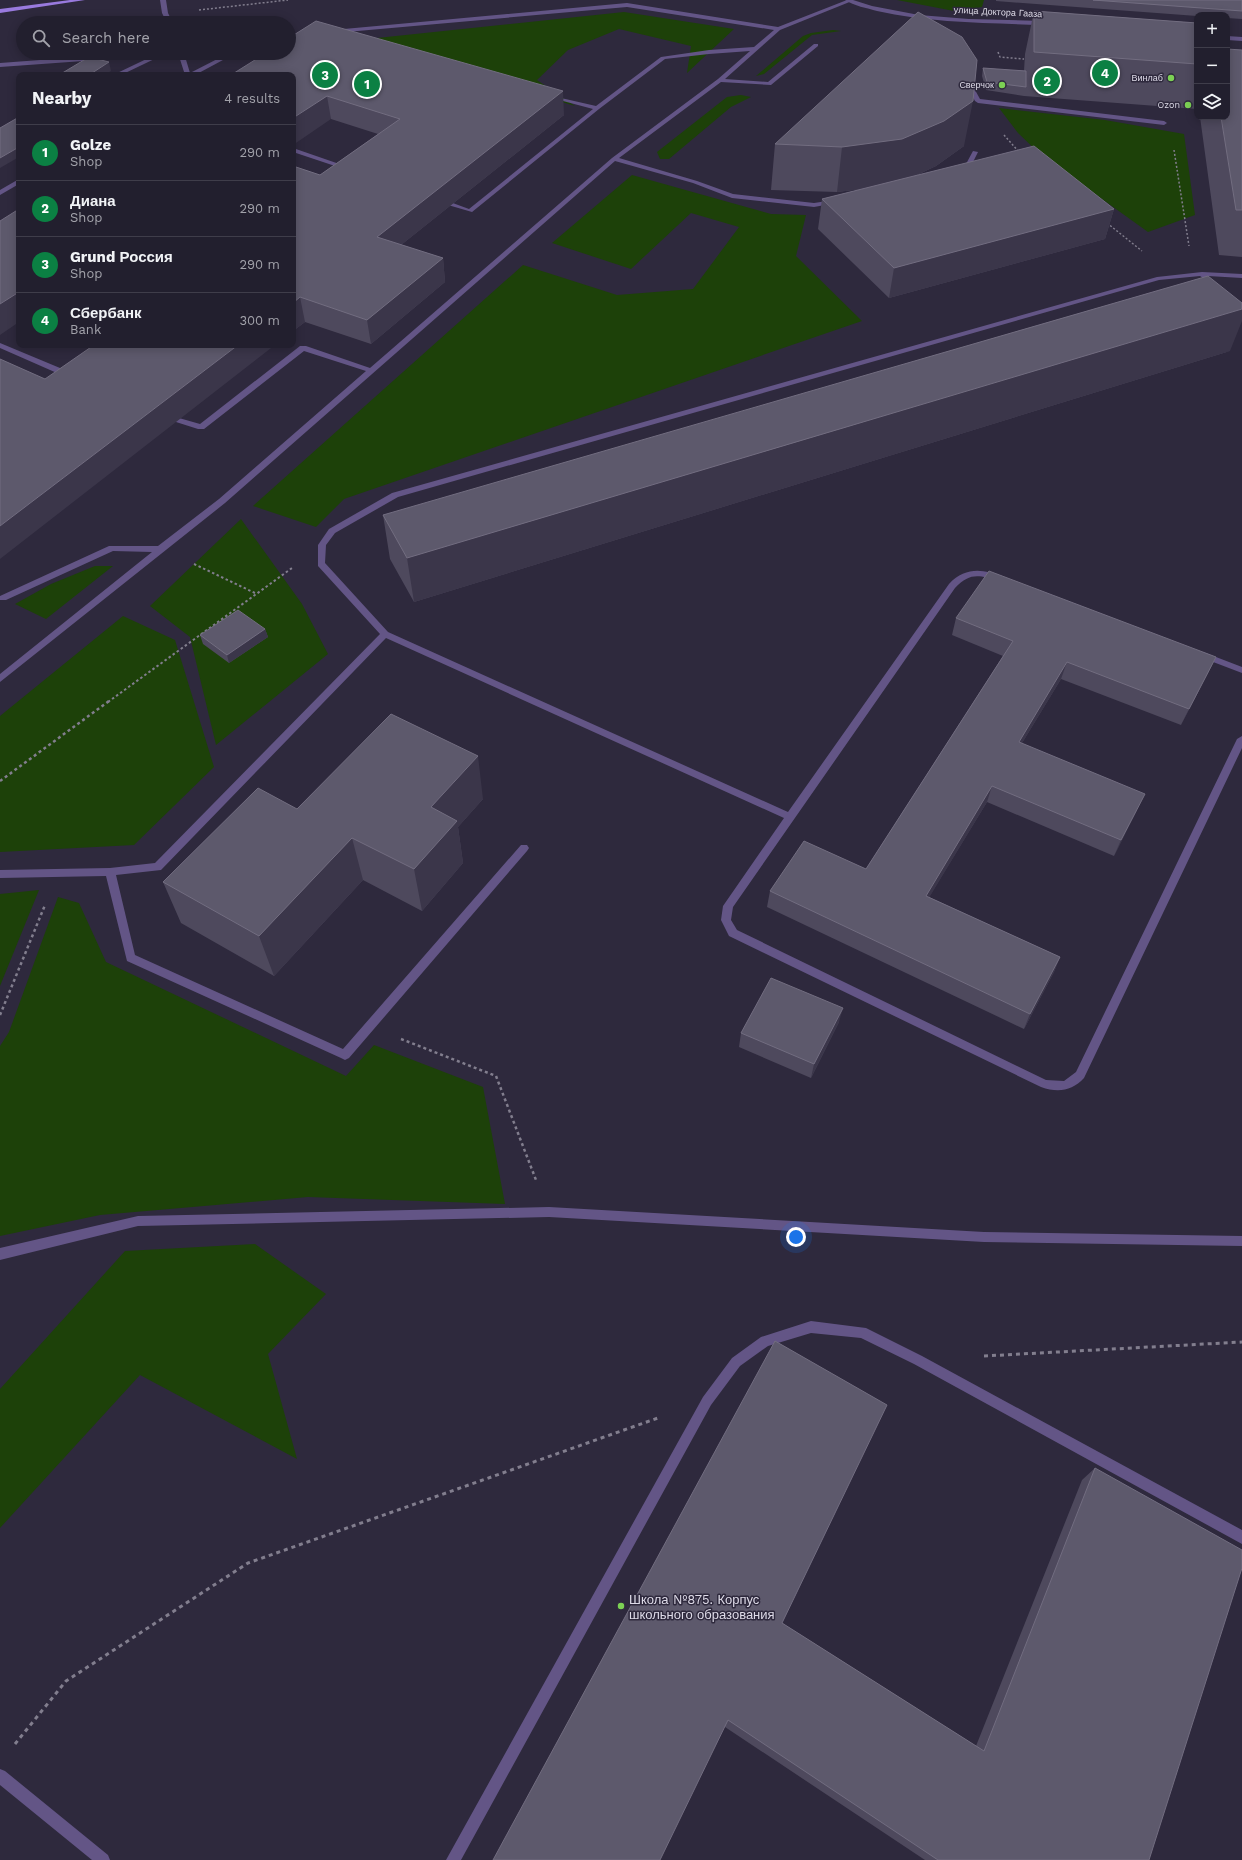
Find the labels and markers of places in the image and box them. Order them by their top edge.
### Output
pin: 4 [1092,58,1118,88]
pin: 3 [312,60,338,90]
pin: 2 [1034,66,1060,96]
pin: 1 [354,69,380,99]
place label: Винлаб [1132,73,1163,83]
marker: Винлаб [1166,73,1176,83]
place label: Сверчок [959,80,994,90]
marker: Сверчок [997,80,1007,90]
place label: Ozon [1158,100,1180,110]
marker: Ozon [1183,100,1193,110]
place label: Школа №875. Корпус школьного образования [629,1592,775,1622]
marker: Школа №875. Корпус школьного образования [616,1601,626,1611]

